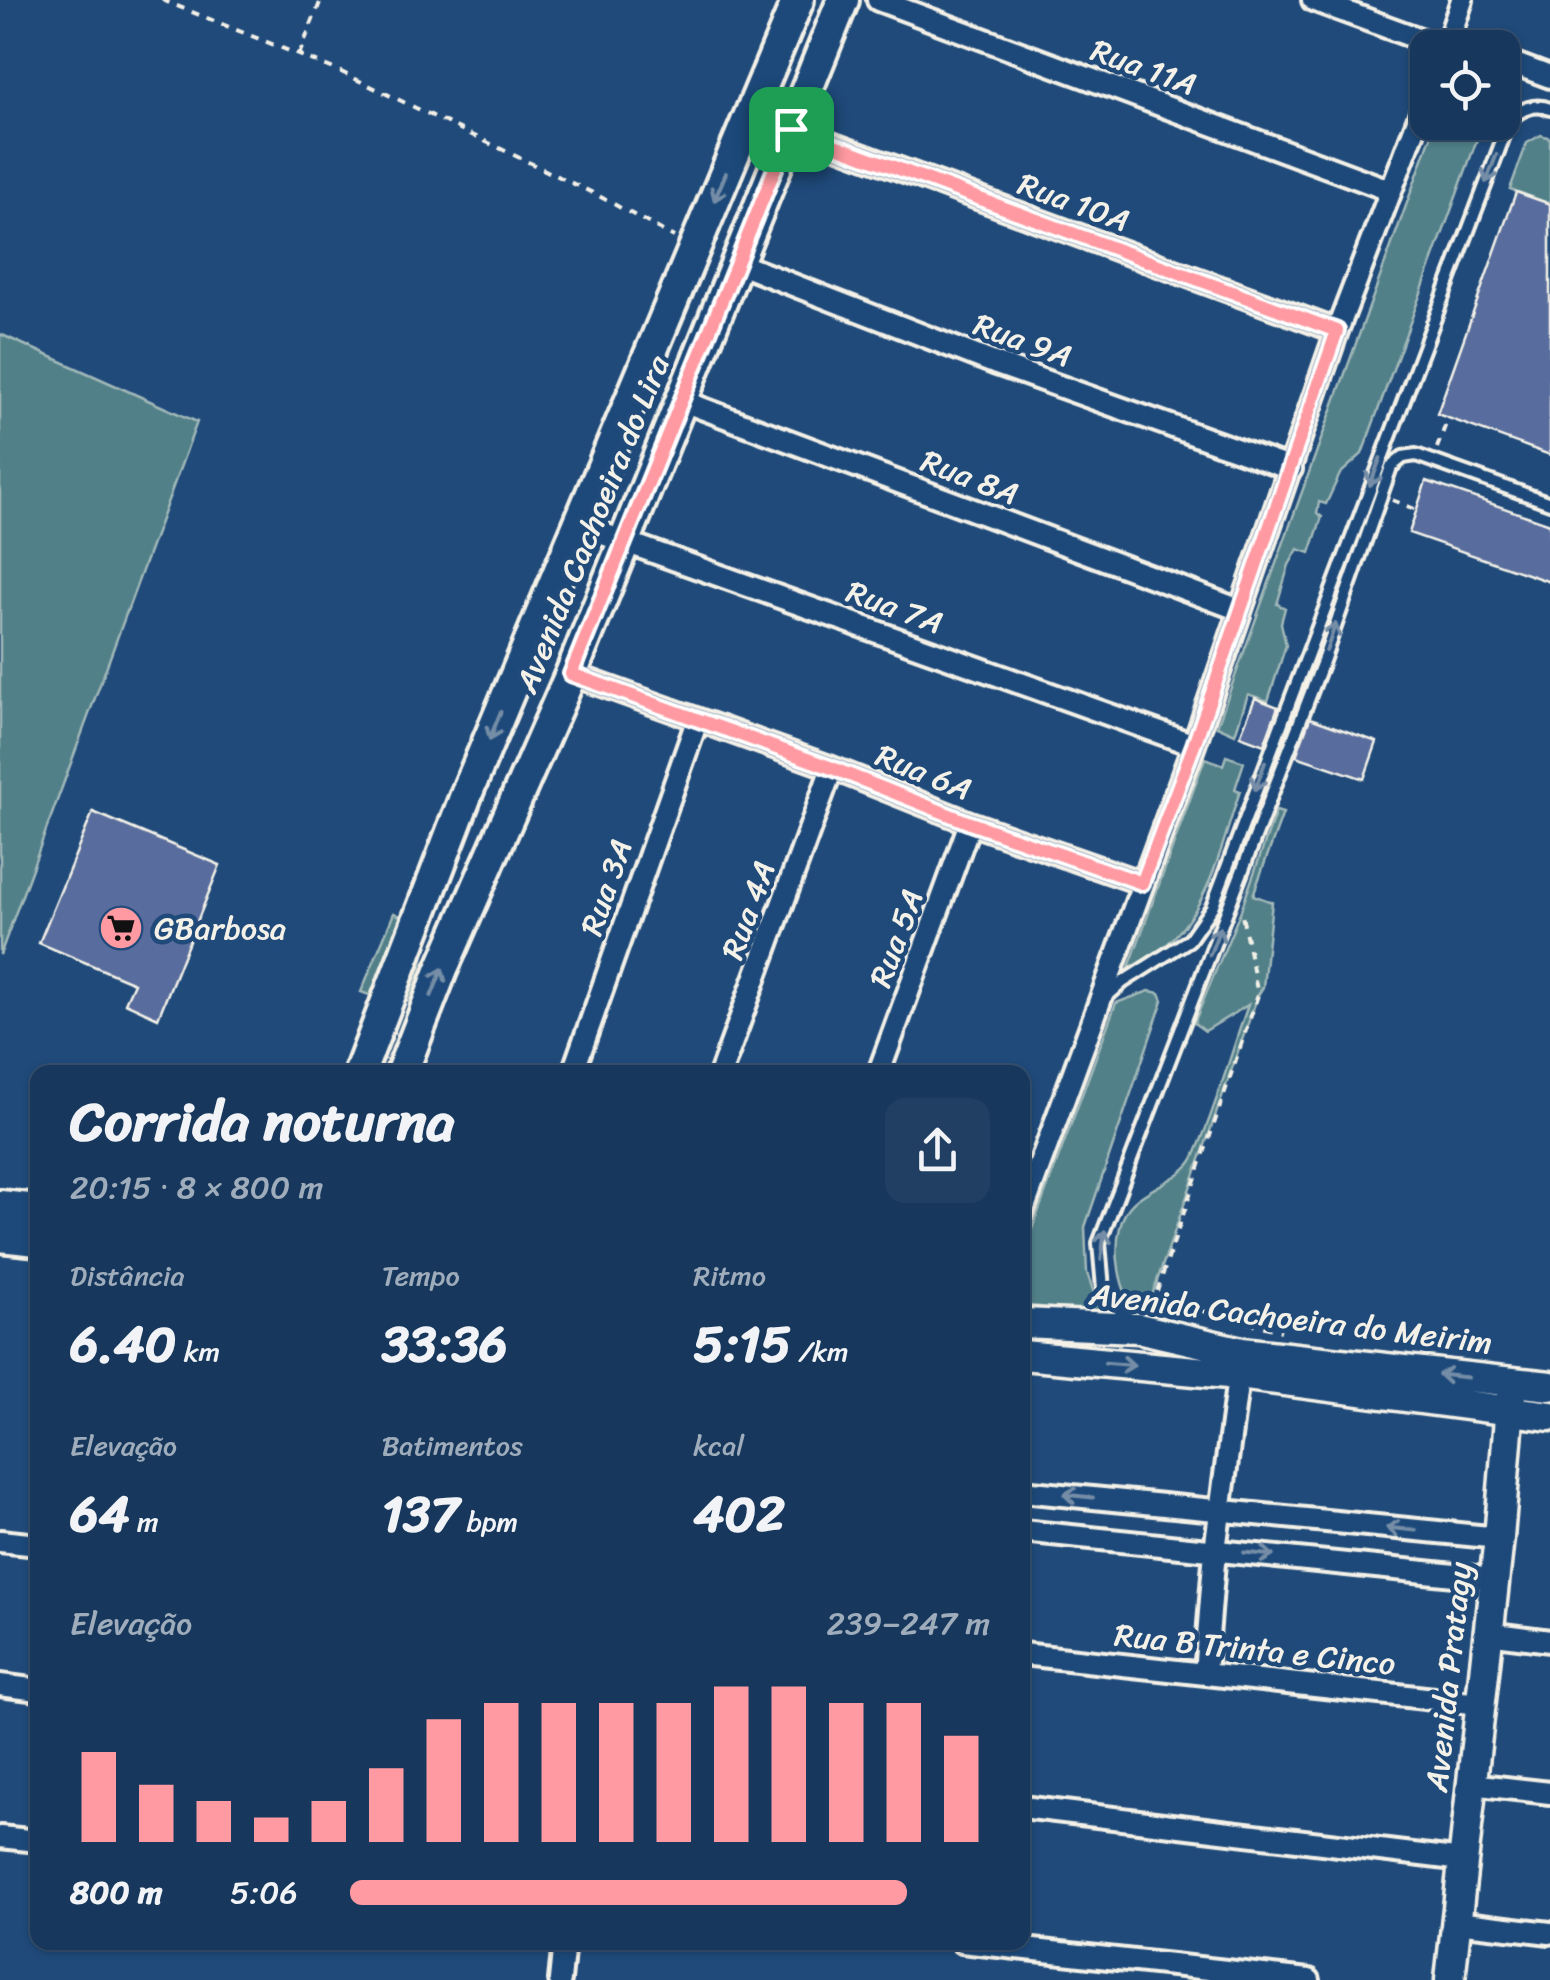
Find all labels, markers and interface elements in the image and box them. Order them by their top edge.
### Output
street label: Rua 11A [1083,22,1205,113]
map controls [1410,30,1520,140]
button: locate [1410,30,1520,140]
pin [749,87,834,172]
icon: arrive [764,102,819,157]
one-way arrow [1481,152,1499,183]
street label: Rua 10A [1010,156,1138,249]
one-way arrow [710,171,728,202]
street label: Rua 9A [965,296,1080,385]
street label: Avenida Cachoeira do Lira [498,346,687,703]
street label: Rua 8A [912,433,1027,522]
one-way arrow [1365,456,1383,487]
street label: Rua 7A [838,564,952,651]
one-way arrow [1323,623,1341,654]
one-way arrow [484,710,502,741]
street label: Rua 6A [867,727,981,818]
one-way arrow [1250,760,1268,791]
street label: Rua 3A [563,831,650,943]
street label: Rua 4A [704,853,793,968]
street label: Rua 5A [852,881,941,996]
place label: GBarbosa [154,900,286,957]
supermarket icon: GBarbosa [98,905,144,951]
one-way arrow [1207,926,1225,957]
one-way arrow [430,967,448,997]
text: Corrida noturna [70,1073,454,1170]
button: share [885,1098,990,1203]
text: 20:15 · 8 × 800 m [70,1159,323,1216]
one-way arrow [1094,1229,1113,1262]
text: Distância [70,1251,185,1300]
text: Tempo [382,1251,460,1300]
text: Ritmo [693,1251,766,1300]
street label: Avenida Cachoeira do Meirim [1085,1265,1496,1371]
text: 6.40 [70,1300,176,1389]
text: 33:36 [382,1300,508,1389]
text: 5:15 [693,1300,791,1389]
text: km [176,1327,220,1376]
text: /km [791,1327,849,1376]
one-way arrow [1103,1355,1135,1374]
one-way arrow [1437,1366,1470,1385]
text: Elevação [70,1421,177,1470]
text: Batimentos [382,1421,523,1470]
text: kcal [693,1421,744,1470]
text: 64 [70,1470,130,1559]
text: 137 [382,1470,459,1559]
text: 402 [693,1470,785,1559]
one-way arrow [1063,1486,1095,1505]
text: m [130,1497,158,1546]
text: bpm [459,1497,518,1546]
one-way arrow [1386,1519,1418,1538]
one-way arrow [1242,1545,1274,1564]
street label: Avenida Pratagy [1408,1559,1489,1796]
text: Elevação [70,1595,192,1652]
text: 239–247 m [827,1595,990,1652]
street label: Rua B Trinta e Cinco [1112,1606,1398,1693]
text: 800 m [70,1864,163,1921]
text: 5:06 [230,1864,298,1921]

